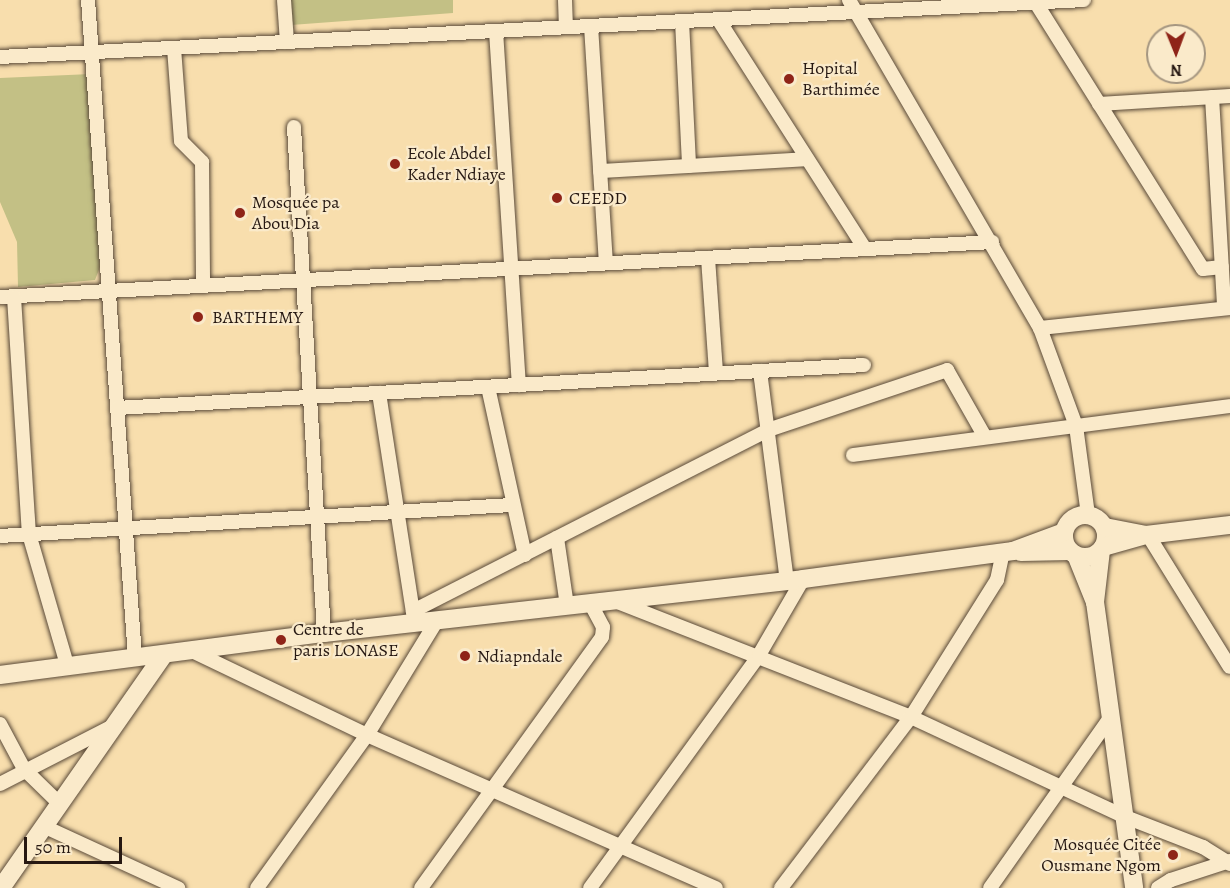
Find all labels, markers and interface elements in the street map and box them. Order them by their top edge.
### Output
north arrow [1146,24,1206,84]
place label: Hopital Barthimée [802,58,880,100]
text: N [1170,59,1182,81]
marker: Hopital Barthimée [780,70,798,88]
place label: Ecole Abdel Kader Ndiaye [407,143,506,186]
marker: Ecole Abdel Kader Ndiaye [388,157,402,171]
place label: CEEDD [569,187,627,209]
marker: CEEDD [550,191,564,205]
place label: Mosquée pa Abou Dia [252,192,340,234]
marker: Mosquée pa Abou Dia [233,206,247,220]
place label: BARTHEMY [212,306,303,328]
marker: BARTHEMY [189,308,207,326]
place label: Centre de paris LONASE [293,619,399,662]
marker: Centre de paris LONASE [274,633,288,647]
place label: Ndiapndale [477,645,563,667]
marker: Ndiapndale [458,649,472,663]
scale bar [27,825,124,863]
place label: Mosquée Citée Ousmane Ngom [1041,834,1161,876]
text: 50 m [35,835,71,859]
marker: Mosquée Citée Ousmane Ngom [1166,848,1180,862]

